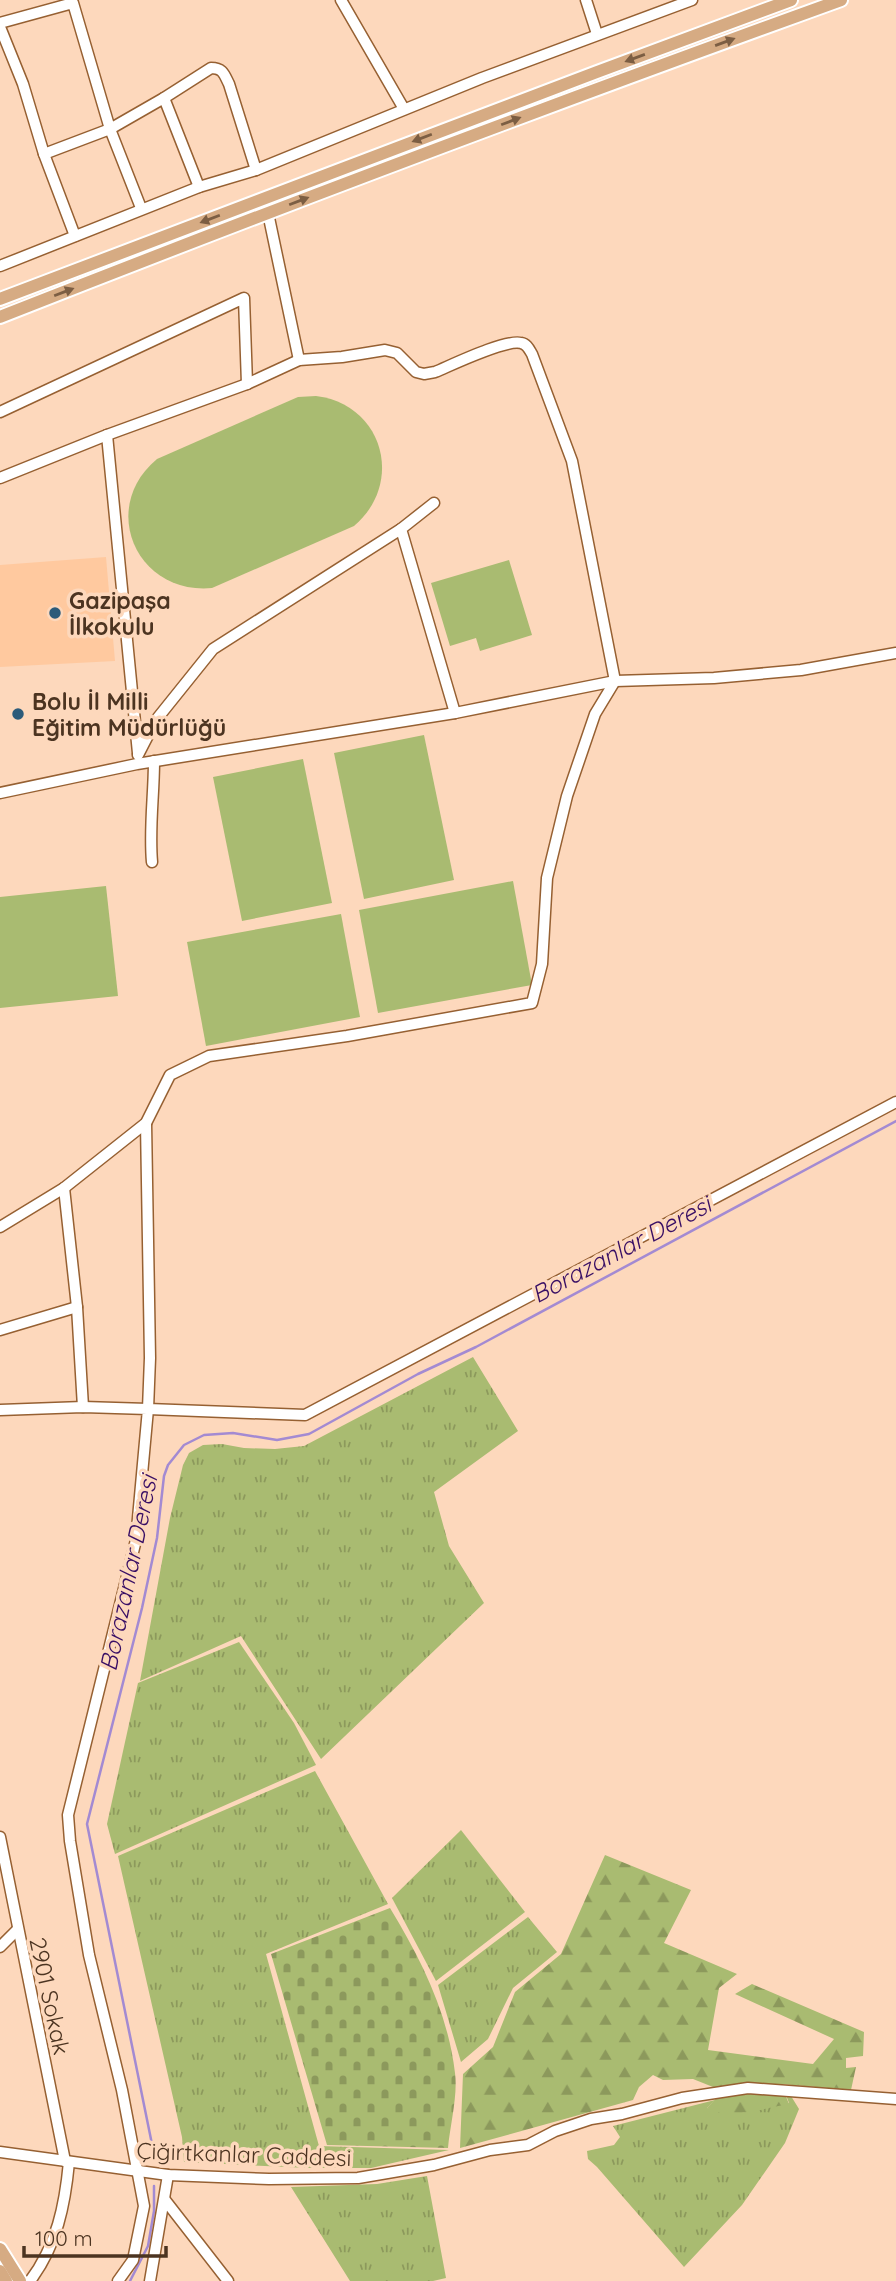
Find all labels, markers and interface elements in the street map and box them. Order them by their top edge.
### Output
one-way arrow [714,36,735,47]
one-way arrow [625,52,646,63]
one-way arrow [501,115,522,126]
one-way arrow [412,133,433,144]
one-way arrow [288,195,309,206]
one-way arrow [199,213,220,224]
one-way arrow [53,286,74,297]
place label: Gazipaşa İlkokulu [69,586,171,641]
marker: Gazipaşa İlkokulu [47,605,63,621]
place label: Bolu İl Milli Eğitim Müdürlüğü [32,687,226,742]
marker: Bolu İl Milli Eğitim Müdürlüğü [10,706,26,722]
water label: Borazanlar Deresi [526,1188,718,1309]
water label: Borazanlar Deresi [93,1470,164,1673]
street label: 2901 Sokak [23,1935,77,2057]
street label: Çiğirtkanlar Caddesi [136,2136,352,2172]
scale bar [24,2214,166,2258]
text: 100 m [35,2225,93,2251]

